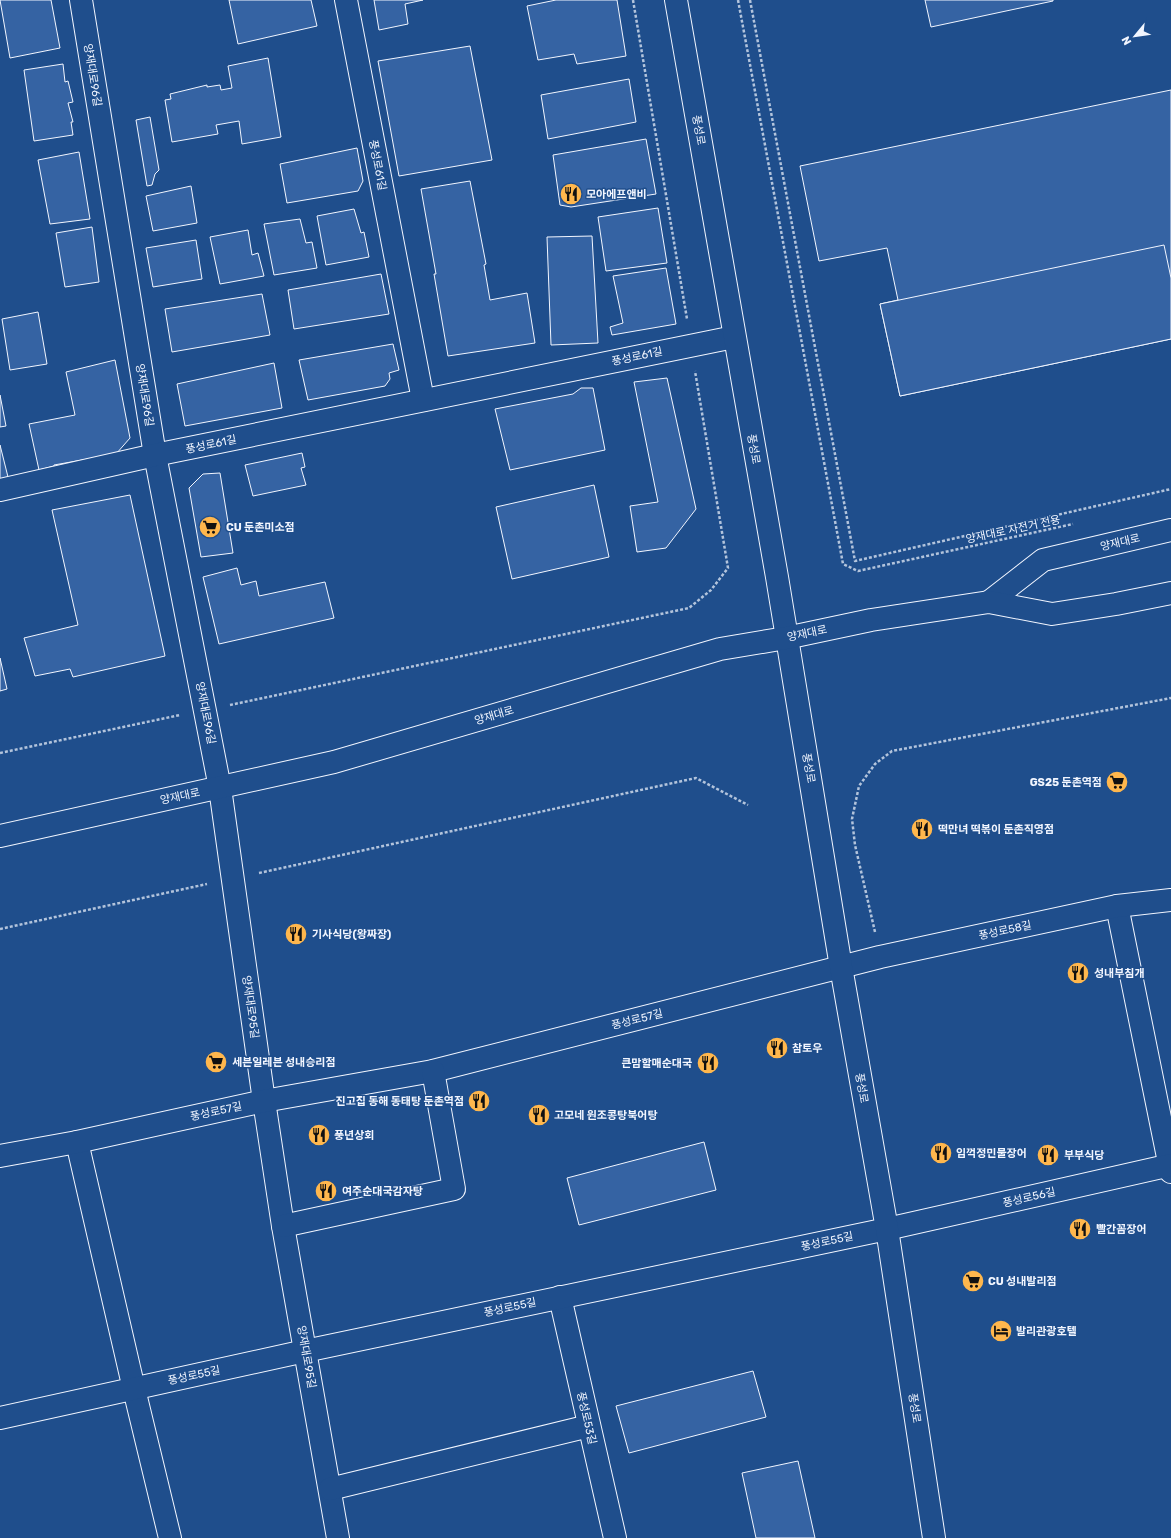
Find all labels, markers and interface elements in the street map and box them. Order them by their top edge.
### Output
north arrow [1115,16,1155,56]
text: N [1119,34,1134,47]
street label: 양재대로96길 [81,43,104,108]
street label: 풍성로 [689,114,708,146]
street label: 풍성로61길 [366,139,389,192]
restaurant icon: 모아에프앤비 [558,181,584,207]
place label: 모아에프앤비 [586,188,647,201]
street label: 풍성로61길 [611,345,664,368]
street label: 양재대로96길 [133,363,156,428]
street label: 풍성로61길 [185,433,238,456]
street label: 풍성로 [744,433,763,465]
street label: 양재대로 자전거 전용 [965,513,1062,546]
supermarket icon: CU 둔촌미소점 [197,514,223,540]
place label: CU 둔촌미소점 [226,521,295,534]
street label: 양재대로 [1099,532,1141,553]
street label: 양재대로 [786,623,828,644]
street label: 양재대로96길 [193,681,218,746]
street label: 양재대로 [473,704,515,727]
street label: 풍성로 [799,752,818,784]
supermarket icon: GS25 둔촌역점 [1104,769,1130,795]
place label: GS25 둔촌역점 [1030,776,1102,789]
street label: 양재대로 [159,786,201,807]
restaurant icon: 떡만녀 떡볶이 둔촌직영점 [909,816,935,842]
place label: 떡만녀 떡볶이 둔촌직영점 [938,823,1054,836]
street label: 풍성로58길 [977,919,1033,942]
restaurant icon: 기사식당(왕짜장) [283,921,309,947]
place label: 기사식당(왕짜장) [312,928,391,941]
restaurant icon: 성내부침개 [1065,960,1091,986]
place label: 성내부침개 [1094,967,1145,980]
street label: 양재대로95길 [240,975,261,1040]
street label: 풍성로57길 [610,1007,664,1032]
restaurant icon: 참토우 [764,1035,790,1061]
place label: 참토우 [792,1042,822,1055]
supermarket icon: 세븐일레븐 성내승리점 [203,1049,229,1075]
restaurant icon: 큰맘할매순대국 [695,1050,721,1076]
place label: 세븐일레븐 성내승리점 [232,1056,336,1069]
place label: 큰맘할매순대국 [621,1057,692,1070]
street label: 풍성로 [852,1072,871,1104]
restaurant icon: 진고집 동해 동태탕 둔촌역점 [466,1088,492,1114]
place label: 진고집 동해 동태탕 둔촌역점 [336,1095,464,1108]
street label: 풍성로57길 [189,1100,243,1123]
restaurant icon: 고모네 원조콩탕북어탕 [526,1102,552,1128]
place label: 고모네 원조콩탕북어탕 [554,1109,658,1122]
restaurant icon: 풍년상회 [306,1122,332,1148]
place label: 풍년상회 [334,1129,374,1142]
restaurant icon: 임꺽정민물장어 [928,1140,954,1166]
restaurant icon: 부부식당 [1035,1142,1061,1168]
place label: 임꺽정민물장어 [956,1147,1027,1160]
place label: 부부식당 [1064,1149,1104,1162]
restaurant icon: 여주순대국감자탕 [313,1178,339,1204]
place label: 여주순대국감자탕 [342,1185,423,1198]
street label: 풍성로56길 [1002,1185,1057,1210]
restaurant icon: 빨간꼼장어 [1067,1216,1093,1242]
place label: 빨간꼼장어 [1096,1223,1147,1236]
street label: 풍성로55길 [800,1230,855,1253]
supermarket icon: CU 성내발리점 [960,1268,986,1294]
place label: CU 성내발리점 [988,1275,1057,1288]
street label: 풍성로55길 [483,1296,538,1319]
hotel icon: 발리관광호텔 [988,1318,1014,1344]
street label: 양재대로95길 [295,1325,318,1390]
place label: 발리관광호텔 [1016,1325,1077,1338]
street label: 풍성로55길 [167,1364,222,1387]
street label: 풍성로53길 [574,1391,599,1446]
street label: 풍성로 [906,1392,923,1424]

